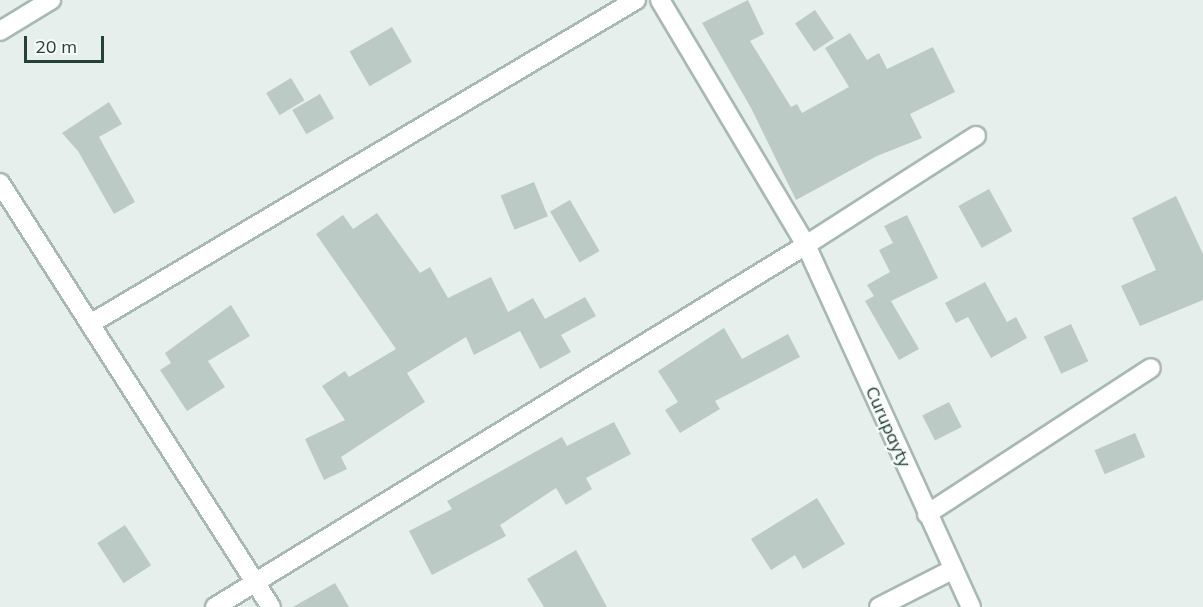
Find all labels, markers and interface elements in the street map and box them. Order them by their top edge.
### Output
scale bar [27,24,106,62]
text: 20 m [35,35,77,58]
street label: Curupayty [861,383,915,471]

